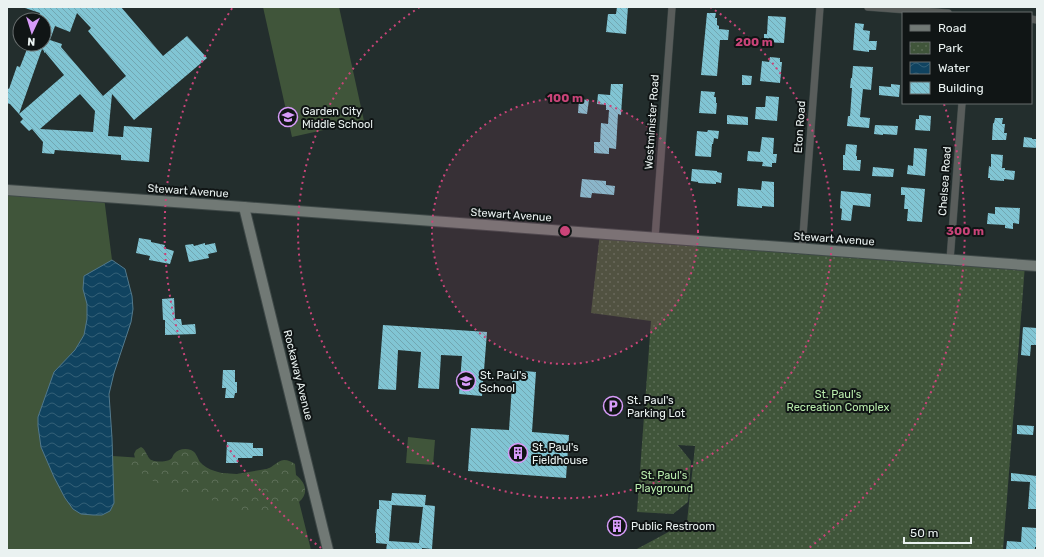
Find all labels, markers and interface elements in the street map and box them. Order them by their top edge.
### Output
north arrow [12,12,52,52]
legend [902,12,1032,104]
text: Road [938,21,966,35]
text: N [27,35,36,48]
text: 200 m [735,35,773,49]
text: Park [938,41,964,55]
text: Water [938,61,970,75]
street label: Westminister Road [642,74,662,170]
text: Building [938,81,984,95]
text: 100 m [547,91,583,105]
street label: Eton Road [792,100,808,154]
place label: Garden City Middle School [302,105,373,131]
school or university icon: Garden City Middle School [277,106,299,128]
street label: Chelsea Road [936,146,954,216]
street label: Stewart Avenue [147,182,229,200]
street label: Stewart Avenue [470,206,552,224]
centre of rings [558,224,572,238]
text: 300 m [946,224,984,238]
street label: Stewart Avenue [793,230,875,248]
street label: Rockaway Avenue [281,329,315,421]
place label: St. Paul's School [480,369,527,395]
school or university icon: St. Paul's School [455,370,477,392]
park label: St. Paul's Recreation Complex [787,388,890,414]
place label: St. Paul's Parking Lot [627,394,686,420]
parking icon: St. Paul's Parking Lot [602,395,624,417]
place label: St. Paul's Fieldhouse [532,441,588,467]
building icon: St. Paul's Fieldhouse [507,442,529,464]
park label: St. Paul's Playground [635,469,693,495]
building icon: Public Restroom [606,515,628,537]
scale bar [904,519,971,545]
place label: Public Restroom [631,520,715,533]
text: 50 m [910,526,938,540]

